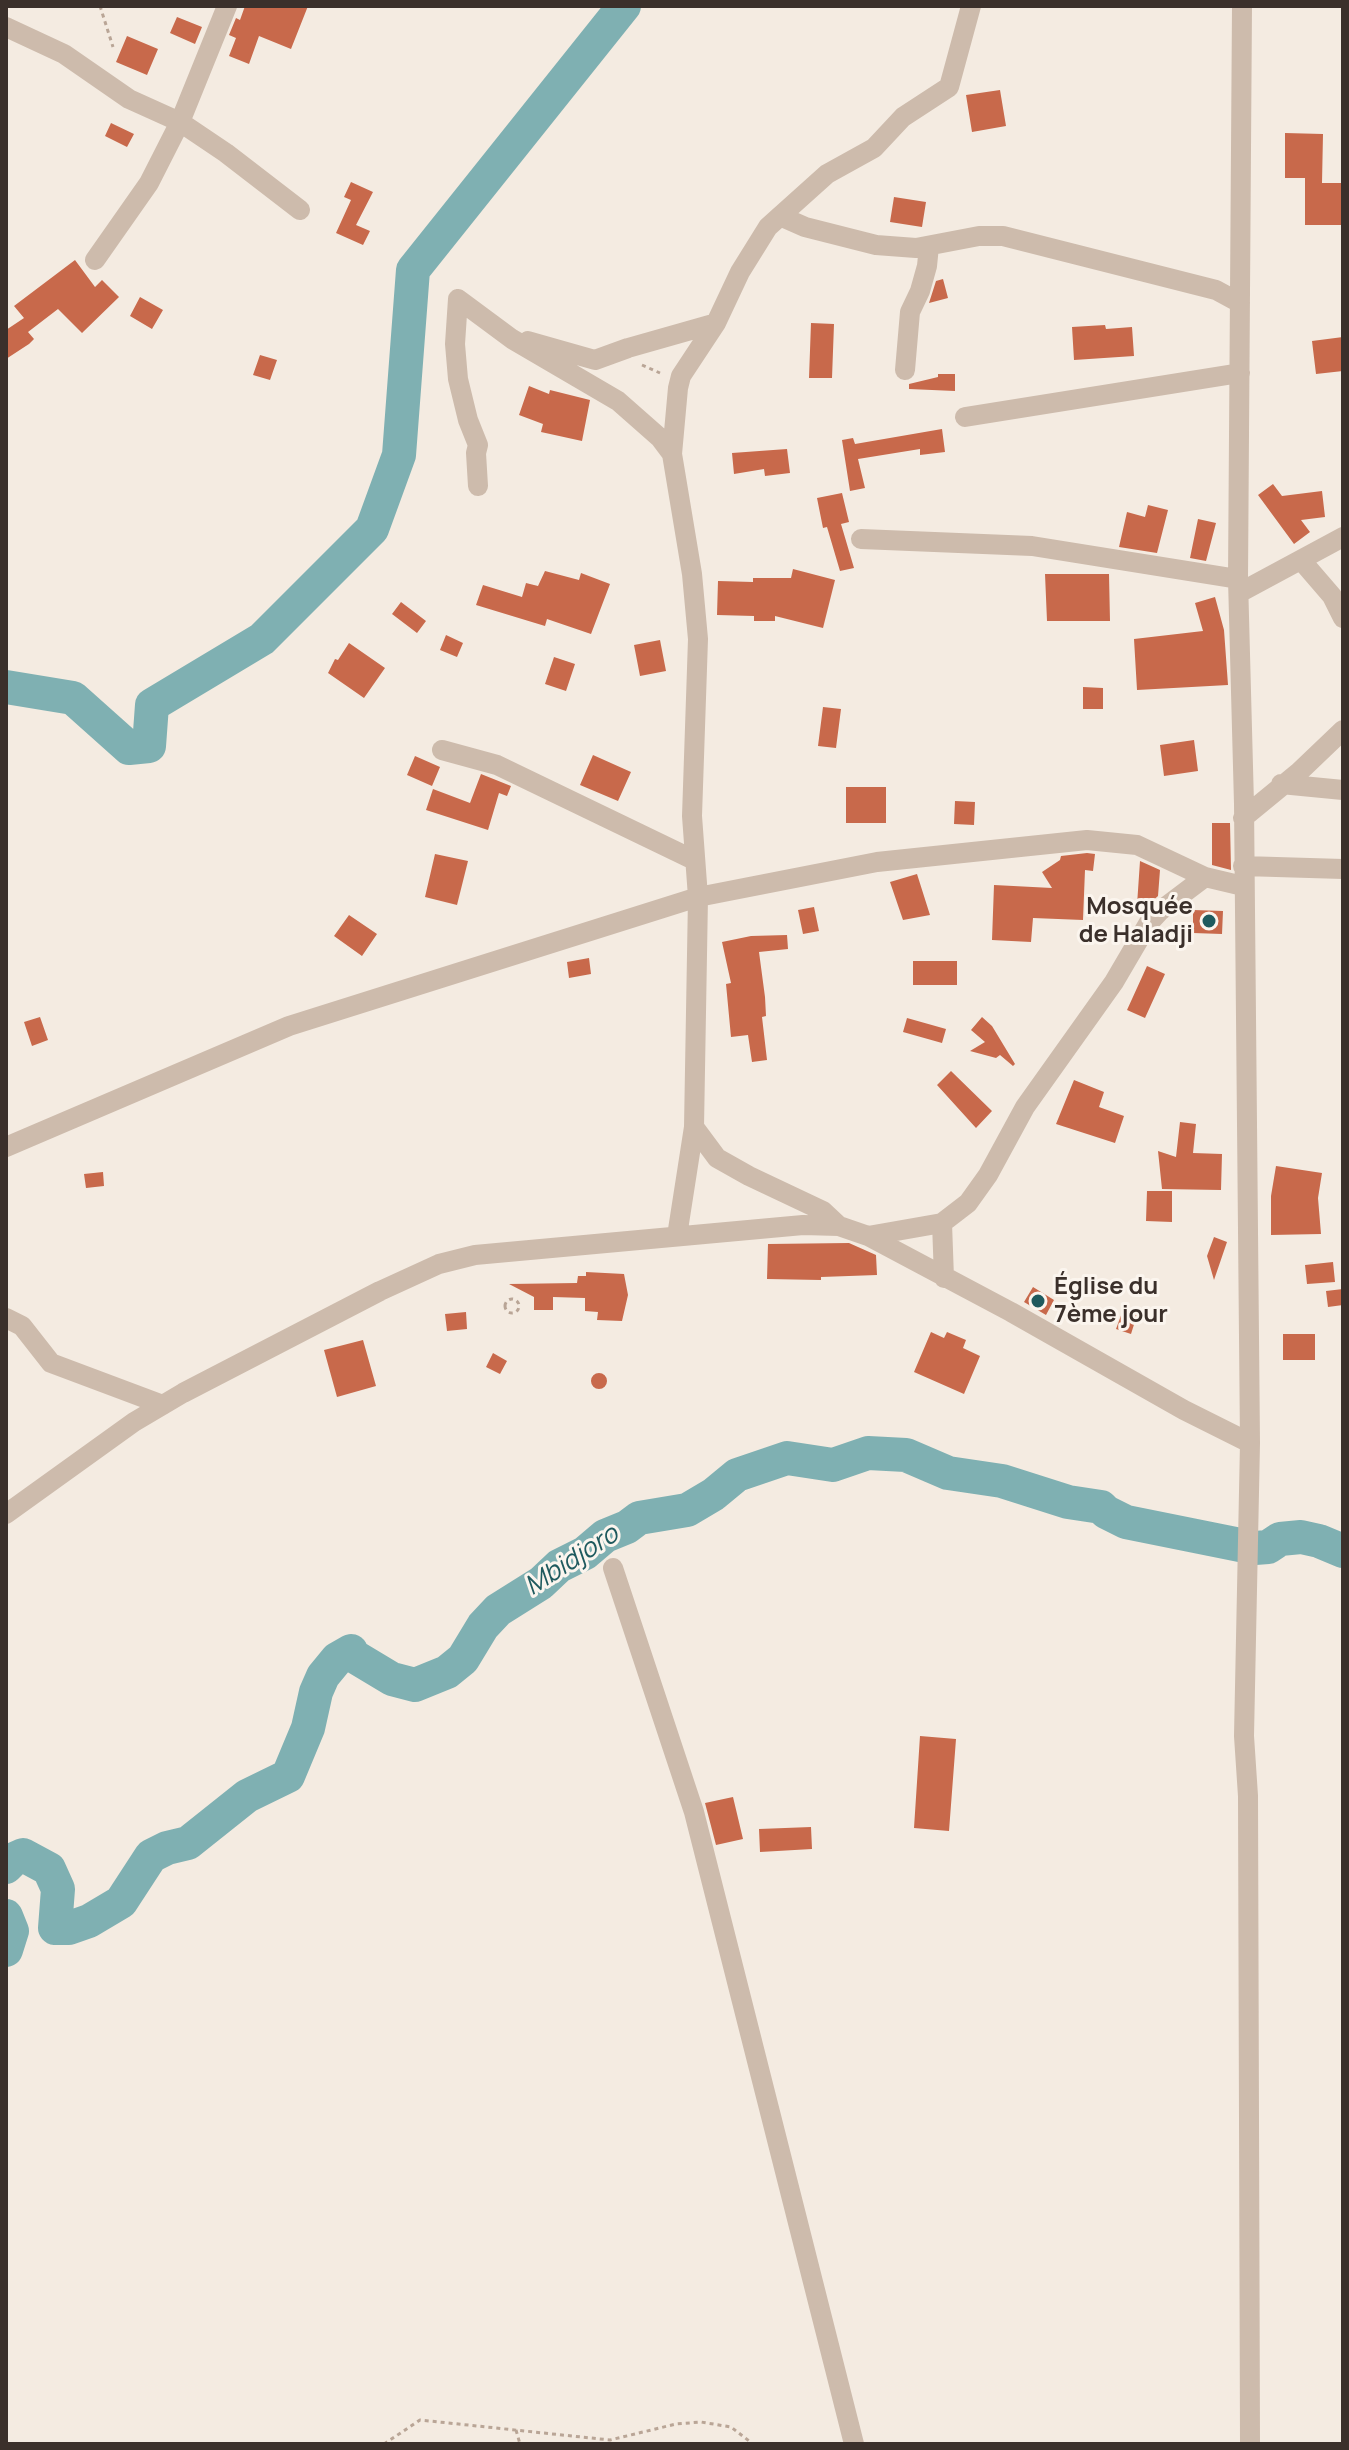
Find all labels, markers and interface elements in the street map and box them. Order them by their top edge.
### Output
place label: Mosquée de Haladji [1079,893,1193,949]
marker: Mosquée de Haladji [1200,912,1218,930]
place label: Église du 7ème jour [1054,1273,1168,1329]
marker: Église du 7ème jour [1029,1292,1047,1310]
water label: Mbidjoro [519,1519,625,1603]

